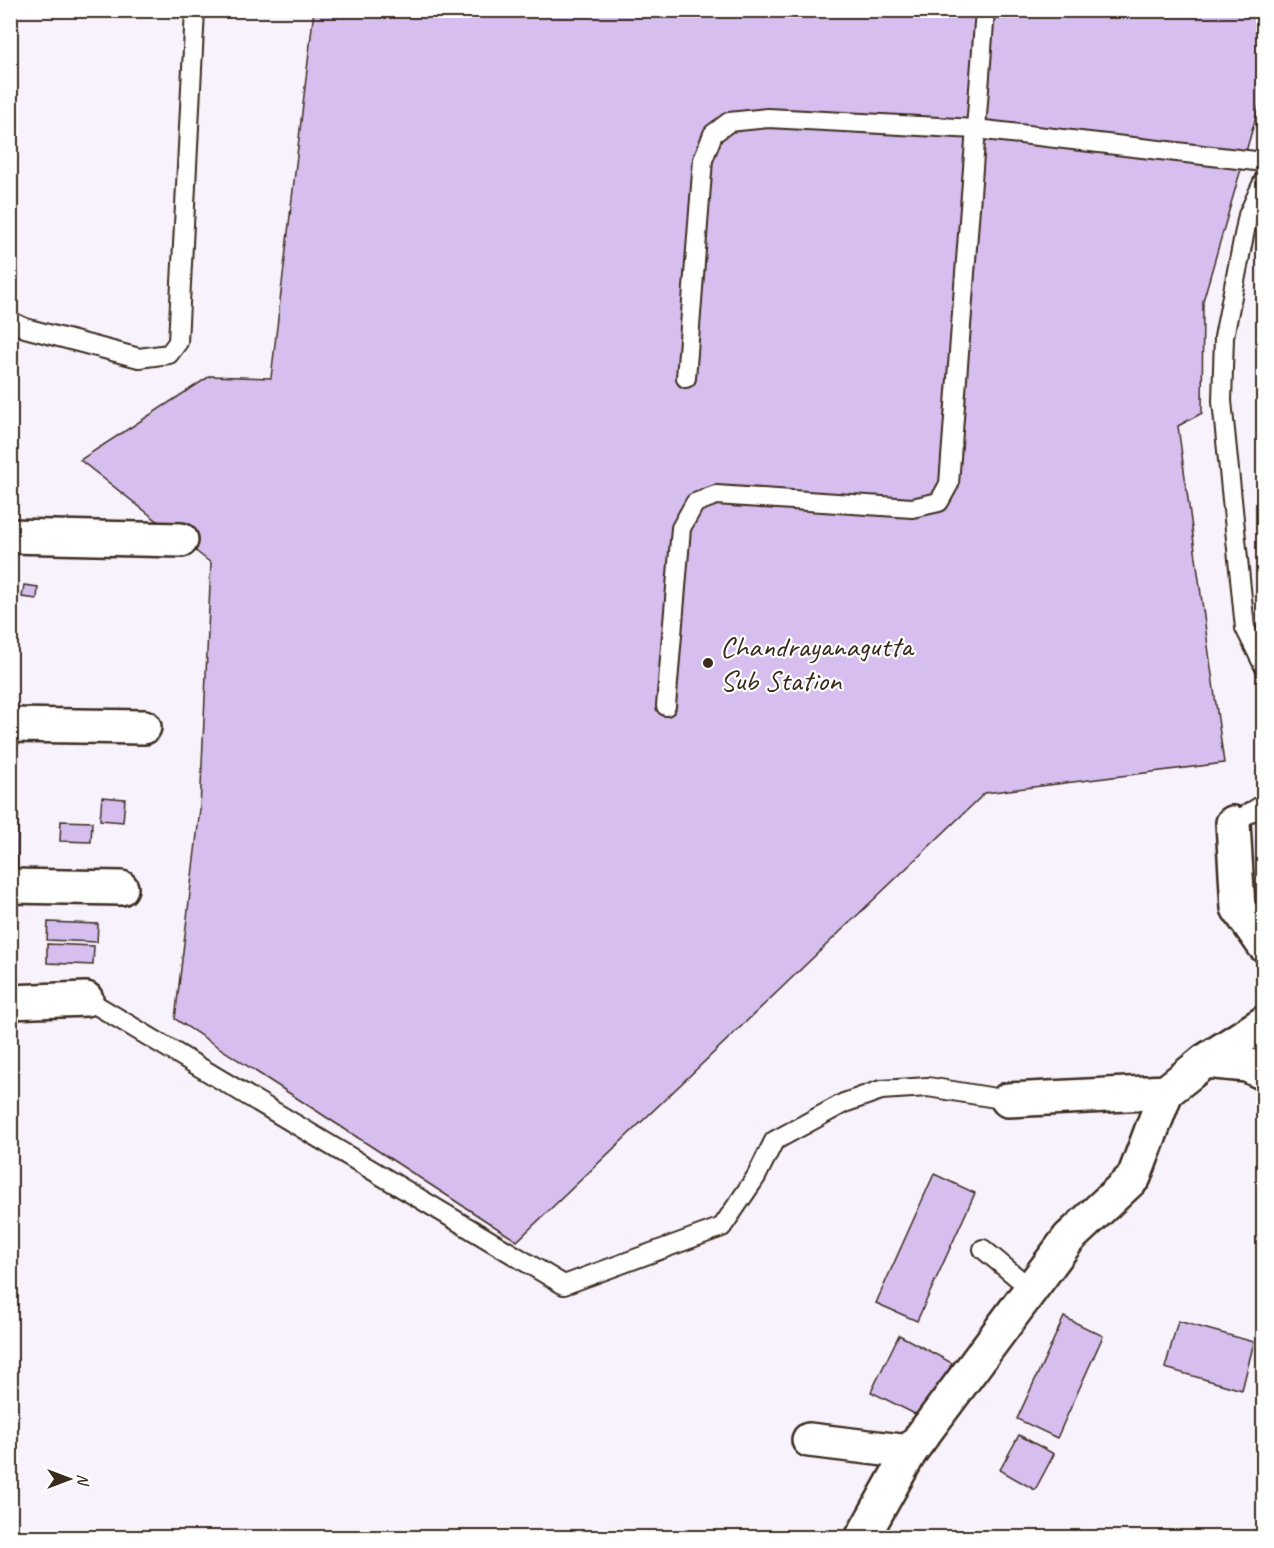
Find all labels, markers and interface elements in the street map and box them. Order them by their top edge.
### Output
place label: Chandrayanagutta Sub Station [720,627,915,699]
marker: Chandrayanagutta Sub Station [701,656,715,670]
north arrow [39,1449,99,1509]
text: N [73,1474,93,1487]

